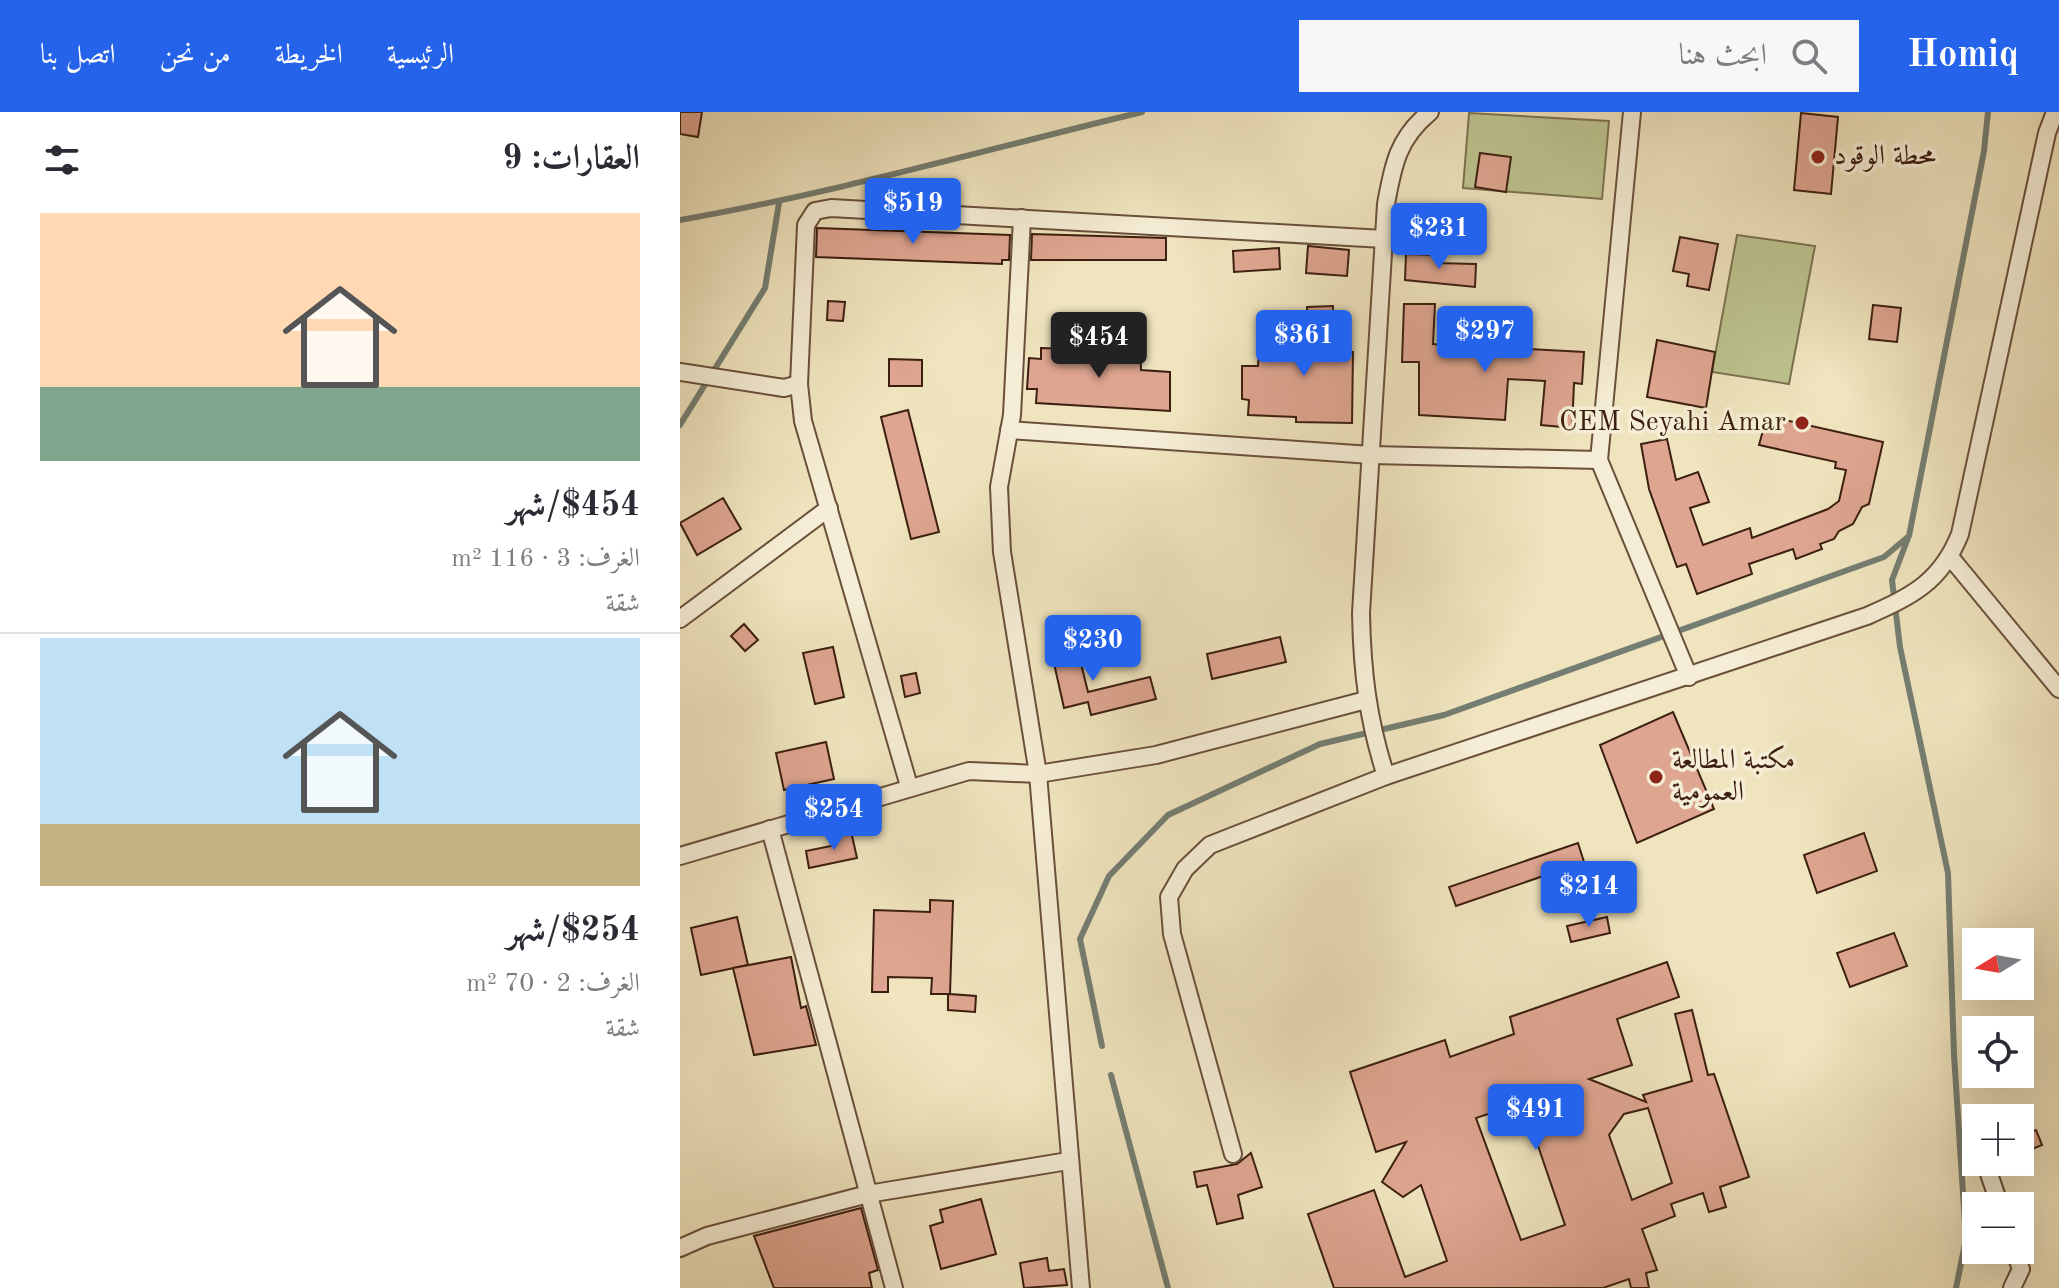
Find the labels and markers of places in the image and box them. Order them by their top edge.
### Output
place label: محطة الوقود [1834,143,1936,172]
marker: محطة الوقود [1809,148,1827,166]
pin: $519 [866,178,960,246]
pin: $231 [1392,203,1486,271]
pin: $297 [1438,306,1532,374]
pin: $361 [1257,310,1351,378]
pin: $454 [1052,312,1146,380]
place label: CEM Seyahi Amar [1559,409,1786,437]
marker: CEM Seyahi Amar [1793,414,1811,432]
pin: $230 [1046,615,1140,683]
place label: مكتبة المطالعة العمومية [1672,745,1795,808]
marker: مكتبة المطالعة العمومية [1647,768,1665,786]
pin: $254 [787,784,881,852]
pin: $214 [1542,861,1636,929]
pin: $491 [1489,1084,1583,1152]

